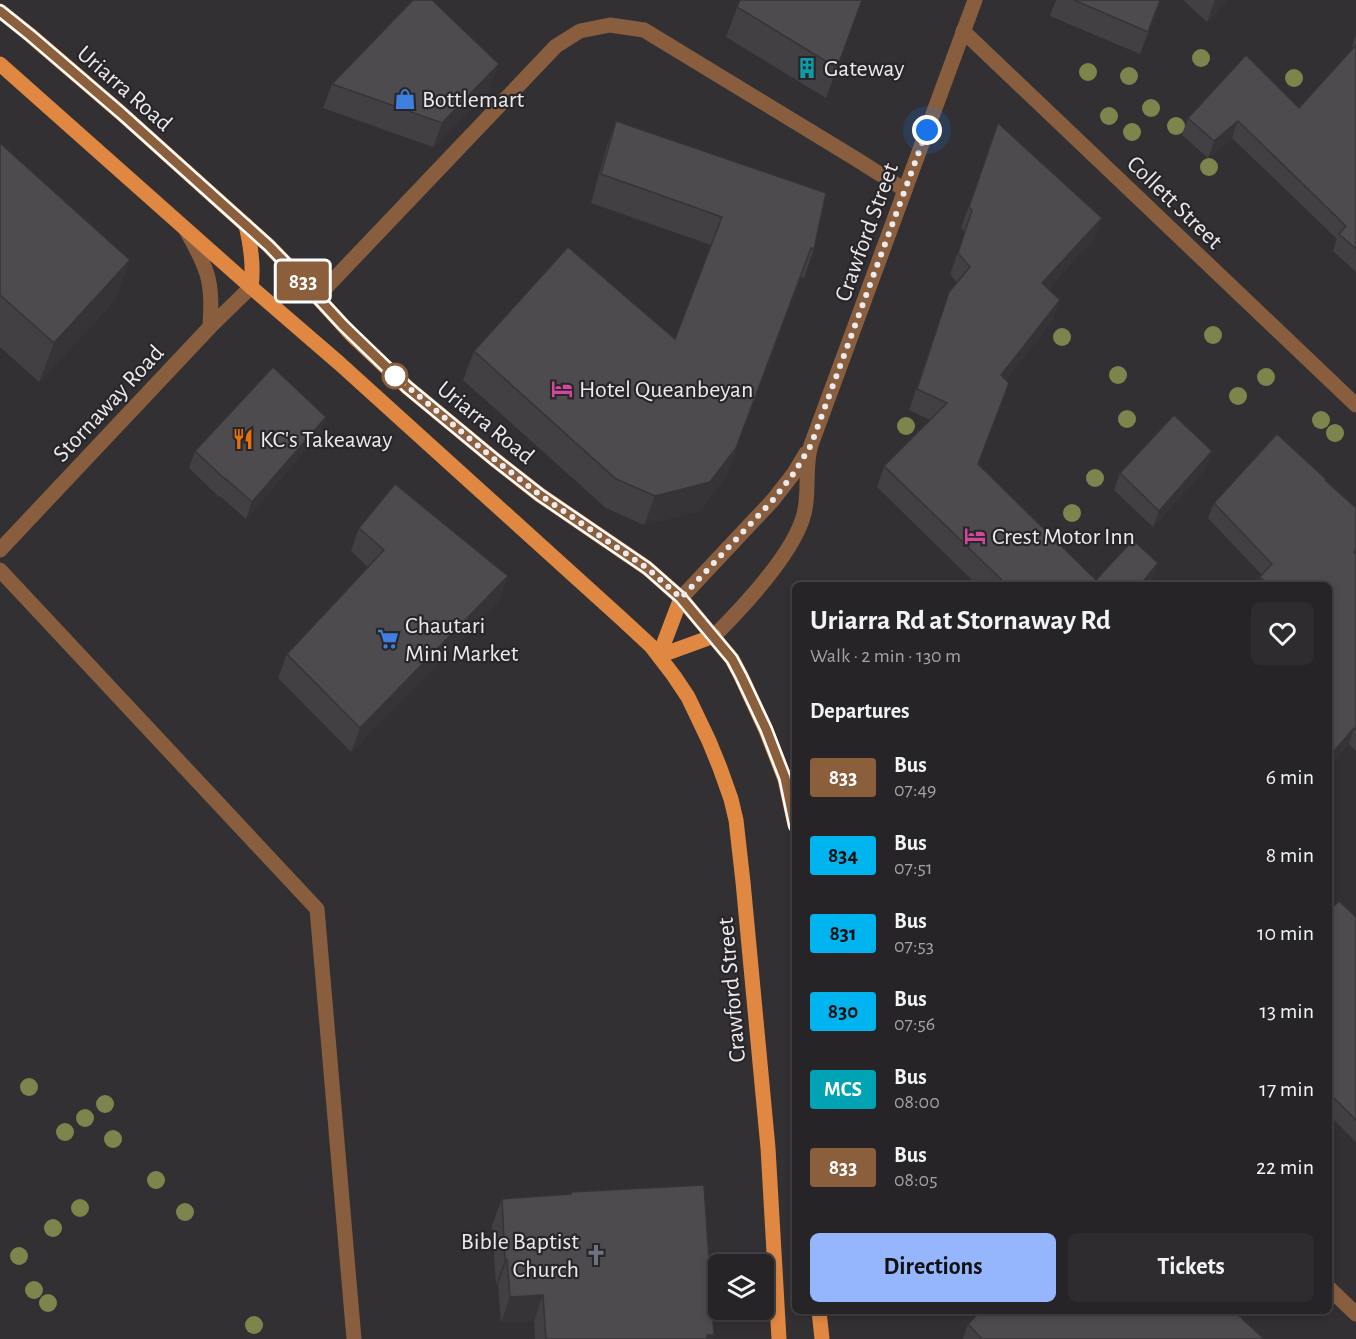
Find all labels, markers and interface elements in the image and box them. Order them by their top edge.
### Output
street label: Uriarra Road [72,41,176,136]
building icon: Gateway [795,56,819,80]
place label: Gateway [824,57,904,81]
shop icon: Bottlemart [393,87,417,111]
place label: Bottlemart [422,88,525,112]
your location [912,115,942,145]
street label: Collett Street [1122,152,1227,254]
street label: Crawford Street [831,160,903,305]
line badge: 833 [268,262,338,300]
text: 833 [289,271,317,292]
street label: Stornaway Road [49,341,169,467]
unlabelled marker [382,363,408,389]
street label: Uriarra Road [432,377,538,469]
hotel icon: Hotel Queanbeyan [550,377,574,401]
place label: Hotel Queanbeyan [579,378,753,402]
restaurant icon: KC's Takeaway [231,427,255,451]
place label: KC's Takeaway [260,428,392,452]
hotel icon: Crest Motor Inn [963,524,987,548]
place label: Crest Motor Inn [992,525,1135,549]
button: heart [1251,602,1314,665]
text: Uriarra Rd at Stornaway Rd [810,607,1111,635]
place label: Chautari Mini Market [405,614,519,666]
supermarket icon: Chautari Mini Market [376,627,400,651]
text: Walk · 2 min · 130 m [810,646,961,666]
text: Departures [810,700,910,722]
text: Bus [894,754,927,776]
text: 6 min [1266,766,1314,788]
text: 833 [829,767,857,788]
text: 07:49 [894,780,937,800]
text: Bus [894,832,927,854]
text: 8 min [1266,844,1314,866]
text: 834 [828,845,858,866]
text: 07:51 [894,858,933,878]
text: Bus [894,910,927,932]
street label: Crawford Street [714,916,750,1063]
text: 10 min [1257,922,1314,944]
text: 831 [830,923,856,944]
text: 07:53 [894,936,934,956]
text: Bus [894,988,927,1010]
text: 13 min [1259,1000,1314,1022]
text: 830 [828,1001,858,1022]
text: 07:56 [894,1014,935,1034]
text: Bus [894,1066,927,1088]
text: 17 min [1259,1078,1314,1100]
text: MCS [824,1079,862,1100]
text: 08:00 [894,1092,940,1112]
text: Bus [894,1144,927,1166]
text: 22 min [1256,1156,1314,1178]
text: 833 [829,1157,857,1178]
text: 08:05 [894,1170,938,1190]
place label: Bible Baptist Church [461,1230,579,1282]
button: Directions [810,1233,1056,1302]
button: Tickets [1068,1233,1314,1302]
church icon: Bible Baptist Church [584,1243,608,1267]
map controls [708,1254,774,1320]
button: layers [708,1254,774,1320]

